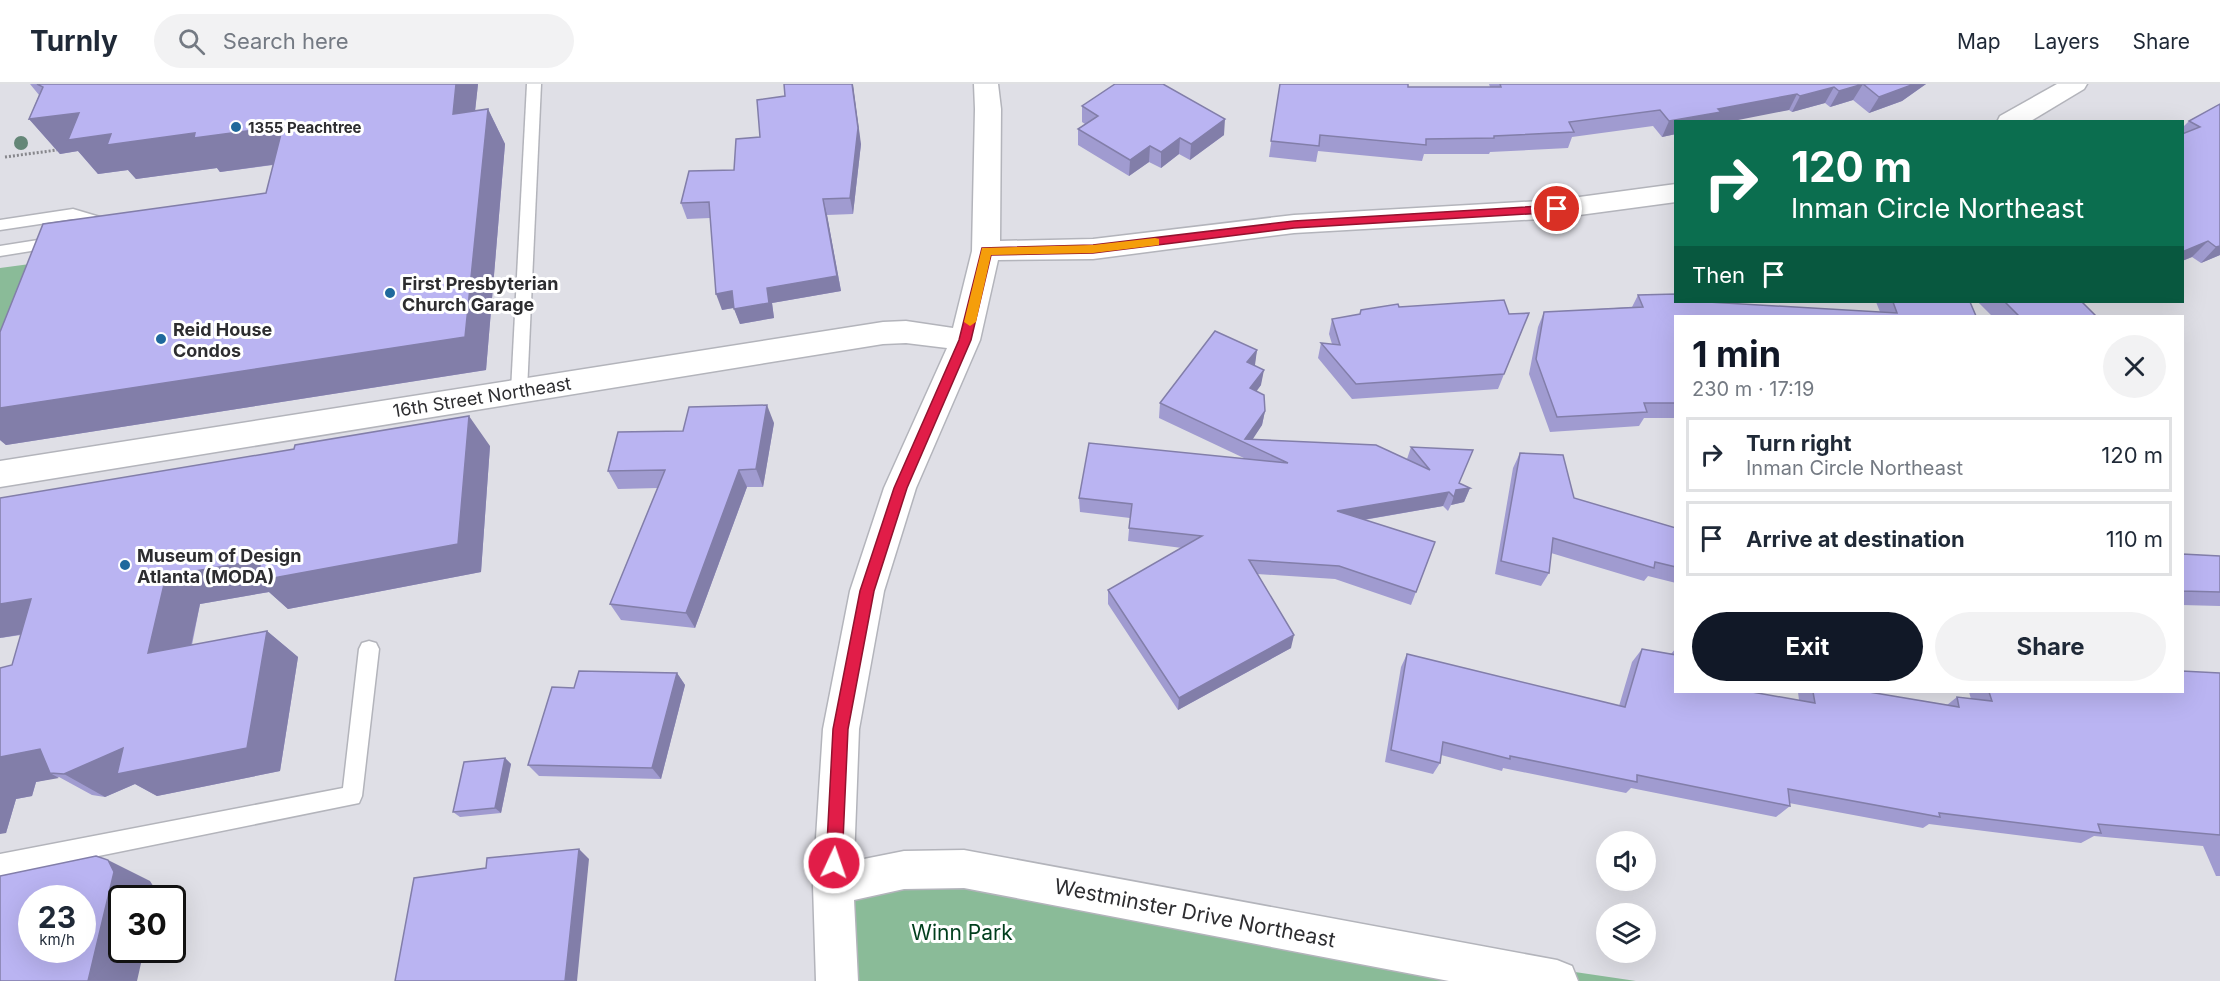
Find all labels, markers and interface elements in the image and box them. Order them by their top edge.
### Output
search box [154,14,574,68]
text: Turnly [30,24,118,58]
icon: search [175,25,208,58]
text: Search here [223,28,349,54]
text: Map [1957,29,2001,54]
text: Layers [2034,29,2100,54]
text: Share [2133,29,2190,54]
place label: 1355 Peachtree [248,118,362,137]
marker: 1355 Peachtree [229,120,243,134]
text: 120 m [1791,141,1912,192]
icon: right [1692,144,1770,222]
pin [1531,183,1582,234]
icon: arrive [1540,192,1573,225]
text: Inman Circle Northeast [1791,192,2084,225]
icon: arrive [1757,258,1790,291]
text: Then [1692,262,1745,288]
place label: First Presbyterian Church Garage [402,273,558,315]
marker: First Presbyterian Church Garage [383,286,397,300]
place label: Reid House Condos [173,319,273,361]
marker: Reid House Condos [154,332,168,346]
text: 1 min [1692,332,1781,376]
button: close [2103,335,2166,398]
street label: 16th Street Northeast [391,373,573,421]
text: 230 m · 17:19 [1692,377,1814,401]
text: Turn right [1746,430,1852,456]
icon: right [1695,438,1728,471]
text: 120 m [2101,442,2163,468]
text: Inman Circle Northeast [1746,456,1963,480]
icon: arrive [1695,522,1728,555]
text: Arrive at destination [1746,526,1965,552]
text: 110 m [2106,526,2163,552]
place label: Museum of Design Atlanta (MODA) [137,545,301,587]
marker: Museum of Design Atlanta (MODA) [118,558,132,572]
button: Exit [1692,612,1923,681]
button: Share [1935,612,2166,681]
position arrow [802,831,866,895]
map controls [1596,831,1656,963]
button: sound [1596,831,1656,891]
street label: Westminster Drive Northeast [1052,873,1338,953]
speed limit sign: 30 [108,885,186,963]
text: 23 [38,899,76,935]
button: layers [1596,903,1656,963]
park label: Winn Park [911,920,1013,945]
text: km/h [39,930,75,949]

